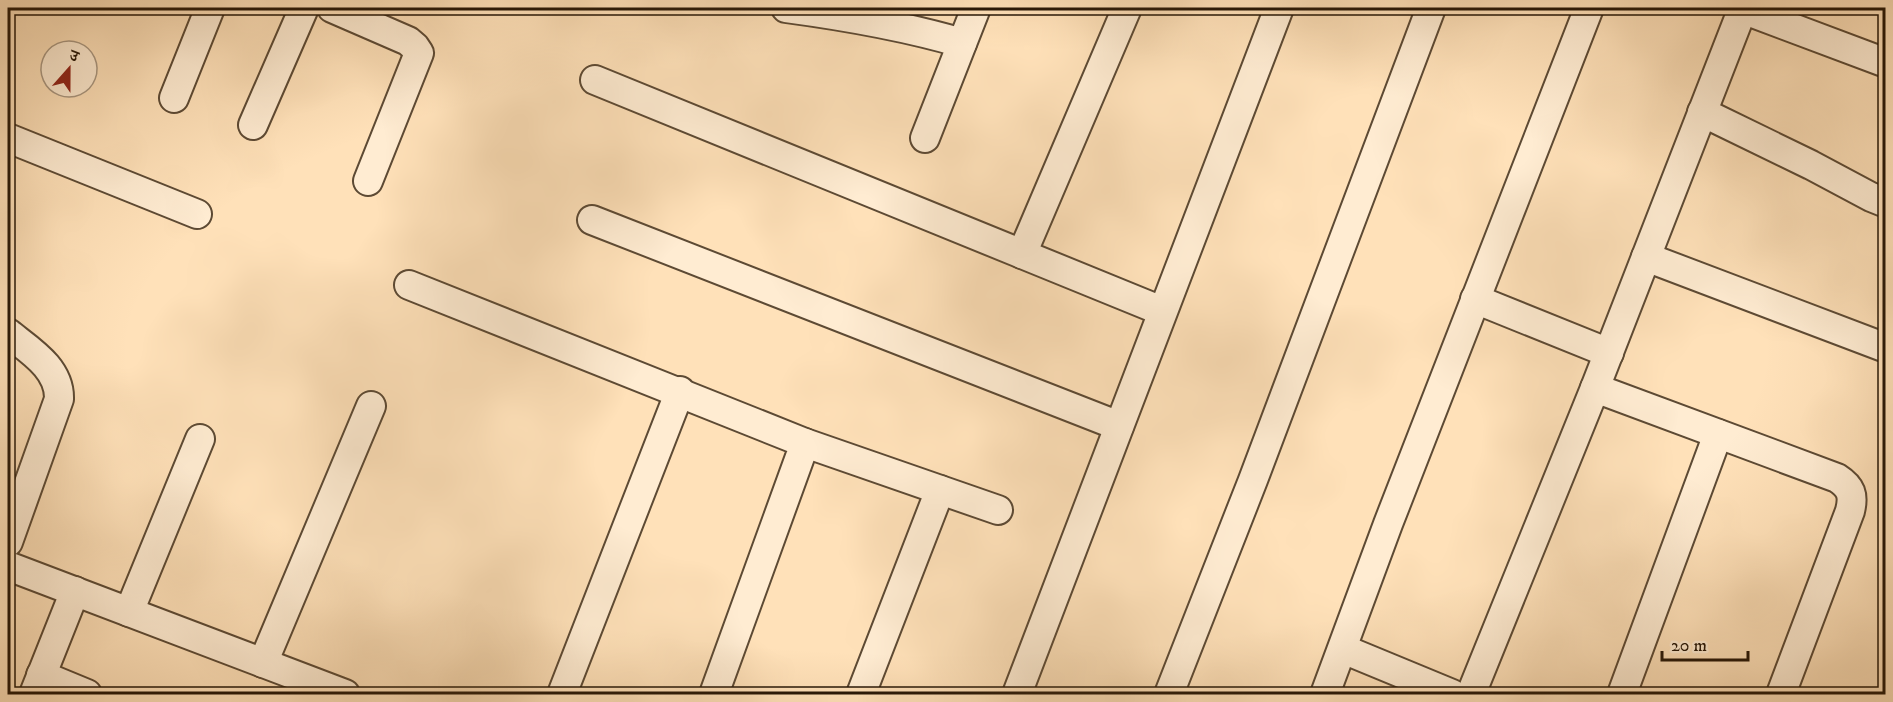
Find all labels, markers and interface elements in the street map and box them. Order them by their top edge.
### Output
north arrow [39,39,99,99]
text: उ [66,45,83,67]
scale bar [1662,624,1748,662]
text: 20 m [1671,635,1707,657]

